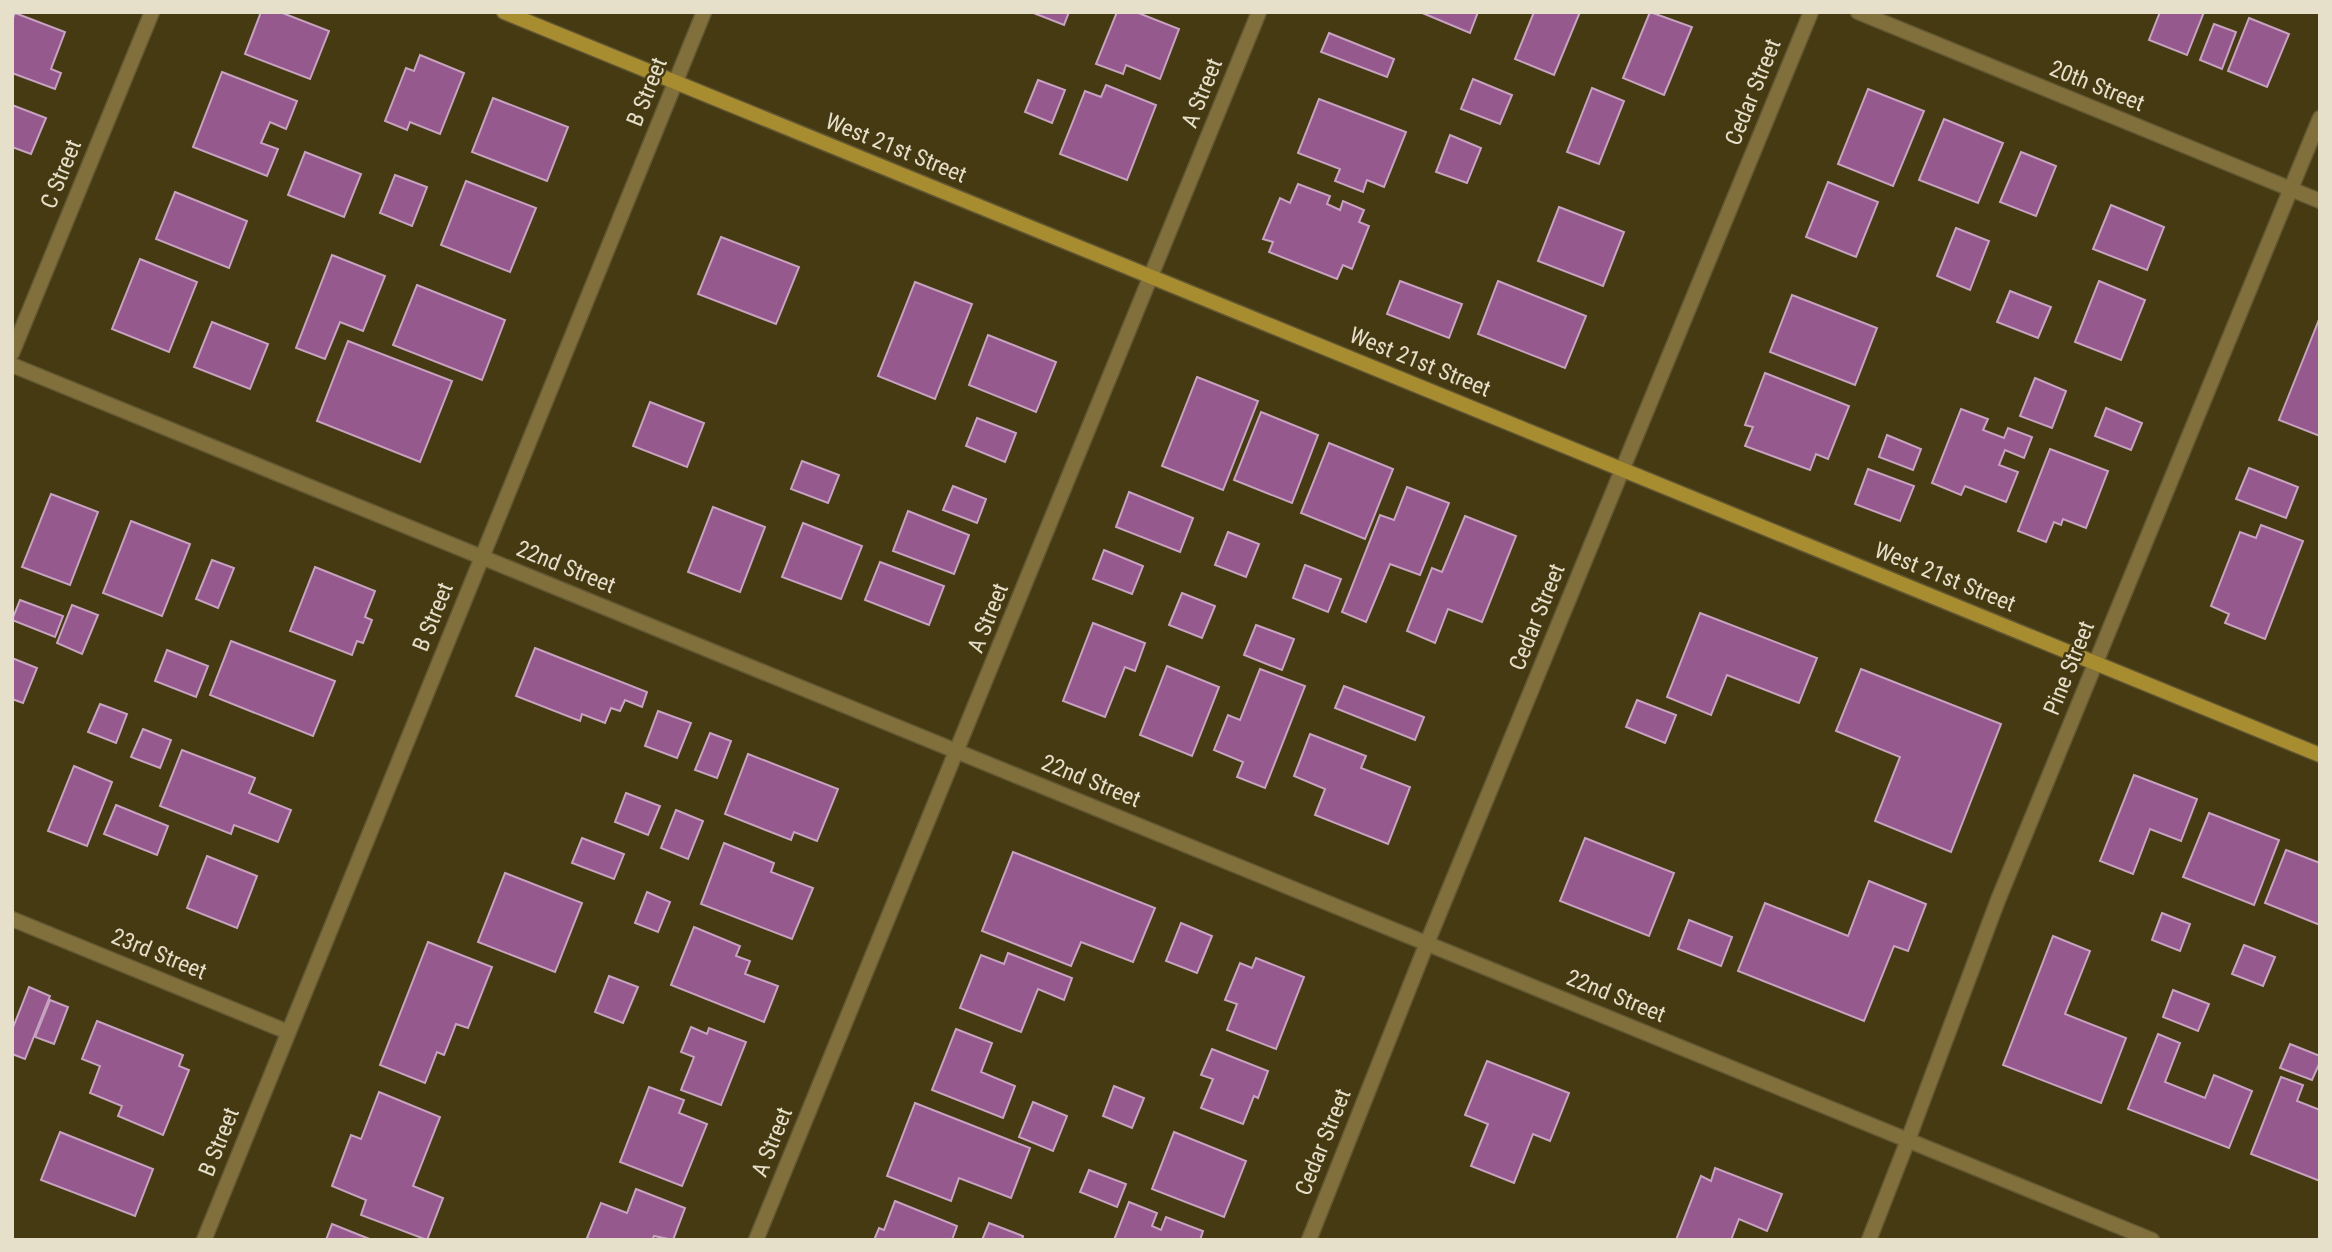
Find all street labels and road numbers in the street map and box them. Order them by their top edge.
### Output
street label: Cedar Street [1719,35,1787,149]
street label: B Street [621,54,673,130]
street label: A Street [1176,54,1228,132]
street label: 20th Street [2046,55,2148,117]
street label: West 21st Street [822,107,970,189]
street label: C Street [35,135,87,213]
street label: West 21st Street [1346,321,1494,403]
street label: 22nd Street [513,535,619,599]
street label: West 21st Street [1871,536,2019,618]
street label: Cedar Street [1503,560,1571,674]
street label: B Street [407,579,459,655]
street label: A Street [962,579,1014,657]
street label: Pine Street [2038,617,2100,719]
street label: 22nd Street [1038,749,1144,813]
street label: 23rd Street [108,923,210,985]
street label: 22nd Street [1563,964,1669,1028]
street label: Cedar Street [1289,1085,1357,1199]
street label: A Street [746,1103,798,1181]
street label: B Street [193,1104,245,1180]

